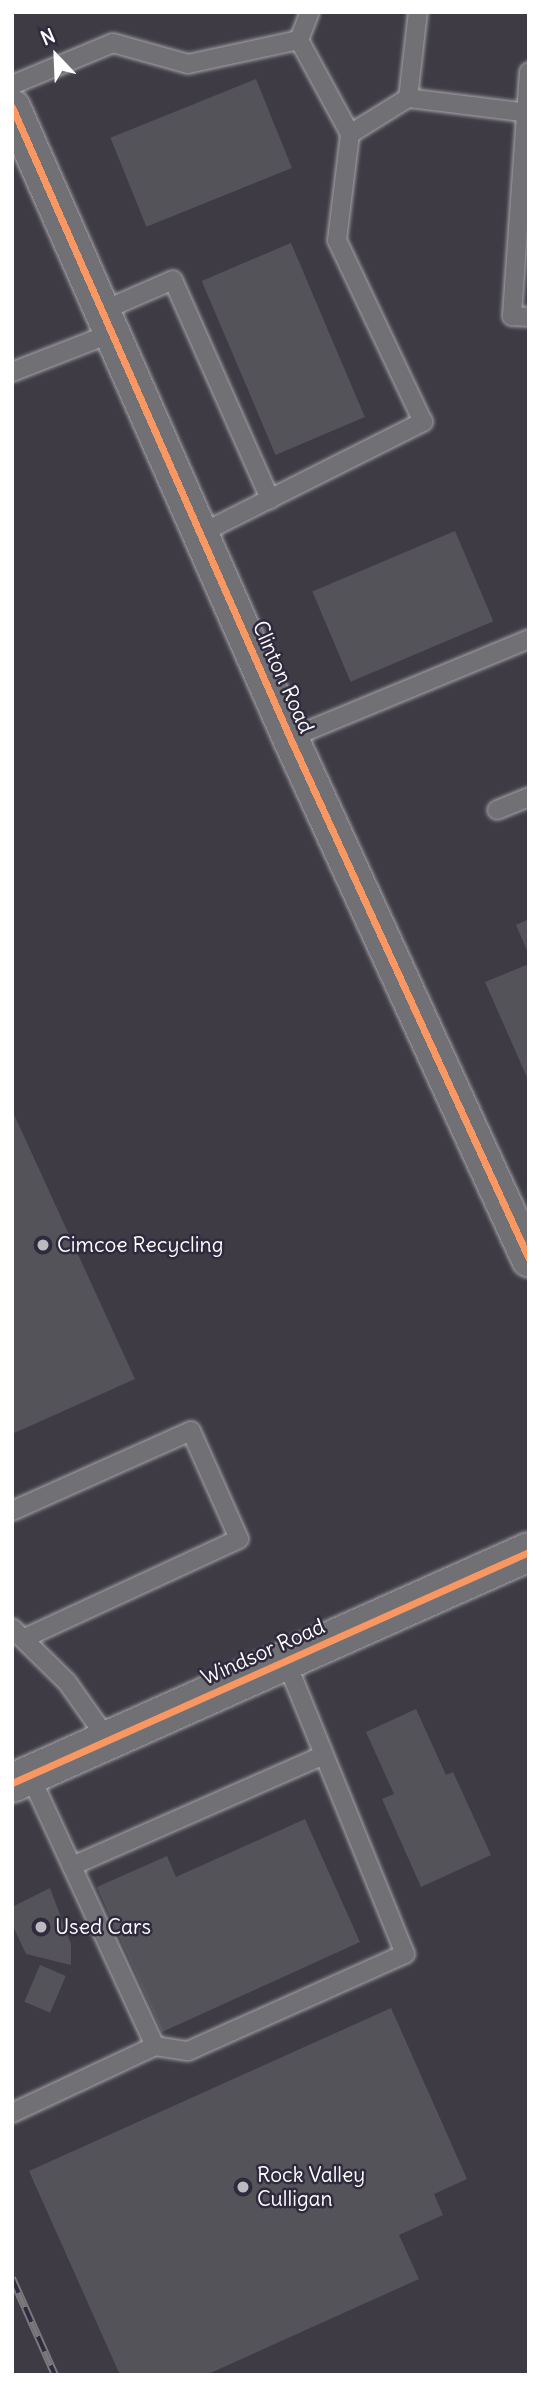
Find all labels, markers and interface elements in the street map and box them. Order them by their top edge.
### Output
north arrow [21,21,91,91]
text: N [37,23,59,50]
street label: Clinton Road [247,617,319,737]
place label: Cimcoe Recycling [57,1232,223,1258]
marker: Cimcoe Recycling [35,1237,51,1253]
street label: Windsor Road [197,1614,329,1690]
place label: Used Cars [55,1914,151,1940]
marker: Used Cars [33,1919,49,1935]
place label: Rock Valley Culligan [257,2162,365,2212]
marker: Rock Valley Culligan [235,2179,251,2195]

